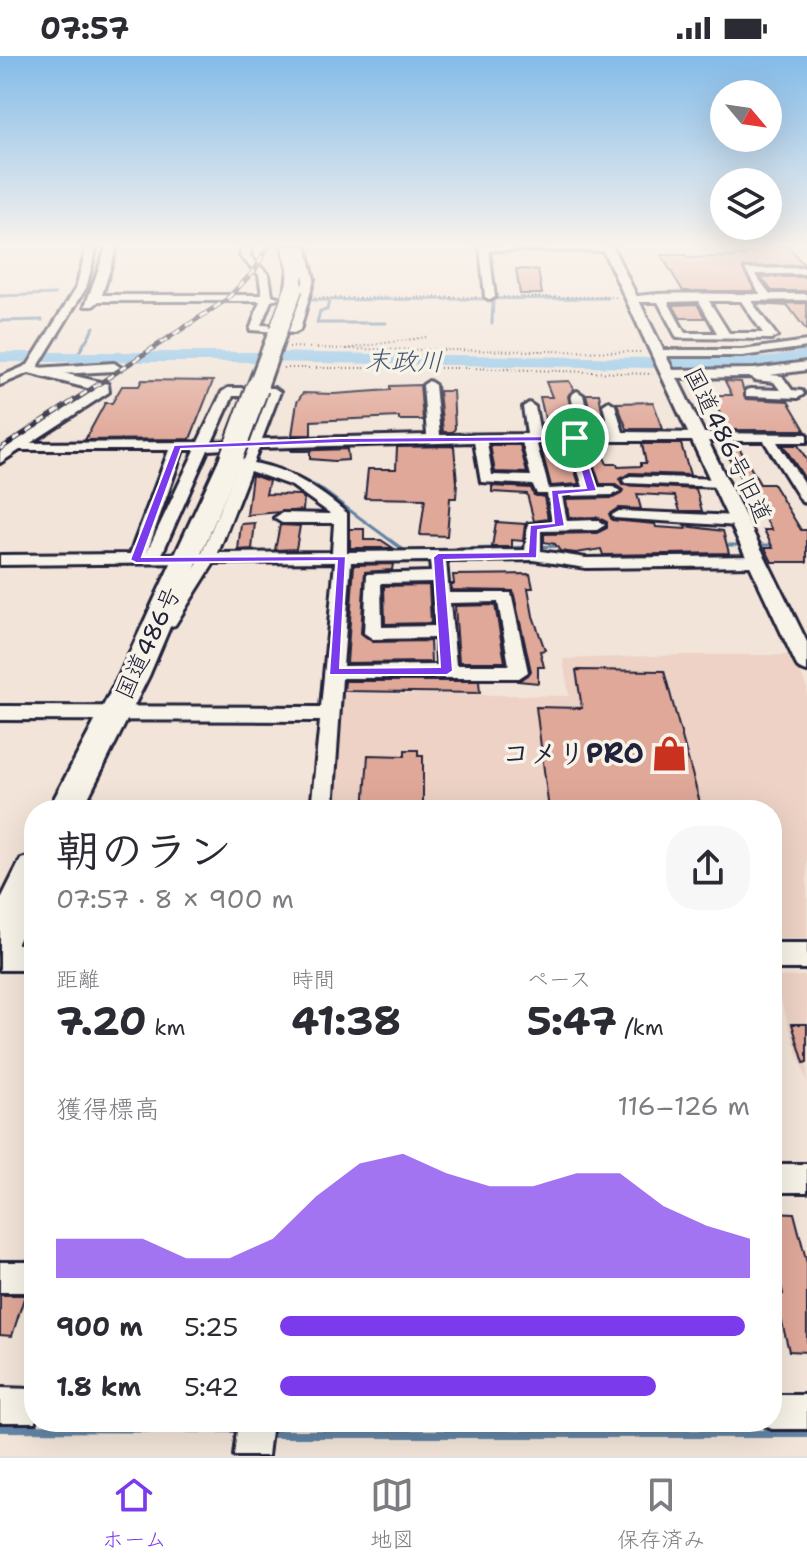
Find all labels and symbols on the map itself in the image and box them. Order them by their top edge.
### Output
north arrow [710,80,782,152]
water label: 末政川 [365,342,443,379]
street label: 国道486号旧道 [677,362,779,528]
pin [541,404,609,472]
street label: 国道486号 [108,581,188,705]
place label: コメリPRO [502,734,644,772]
shop icon: コメリPRO [651,734,689,772]

